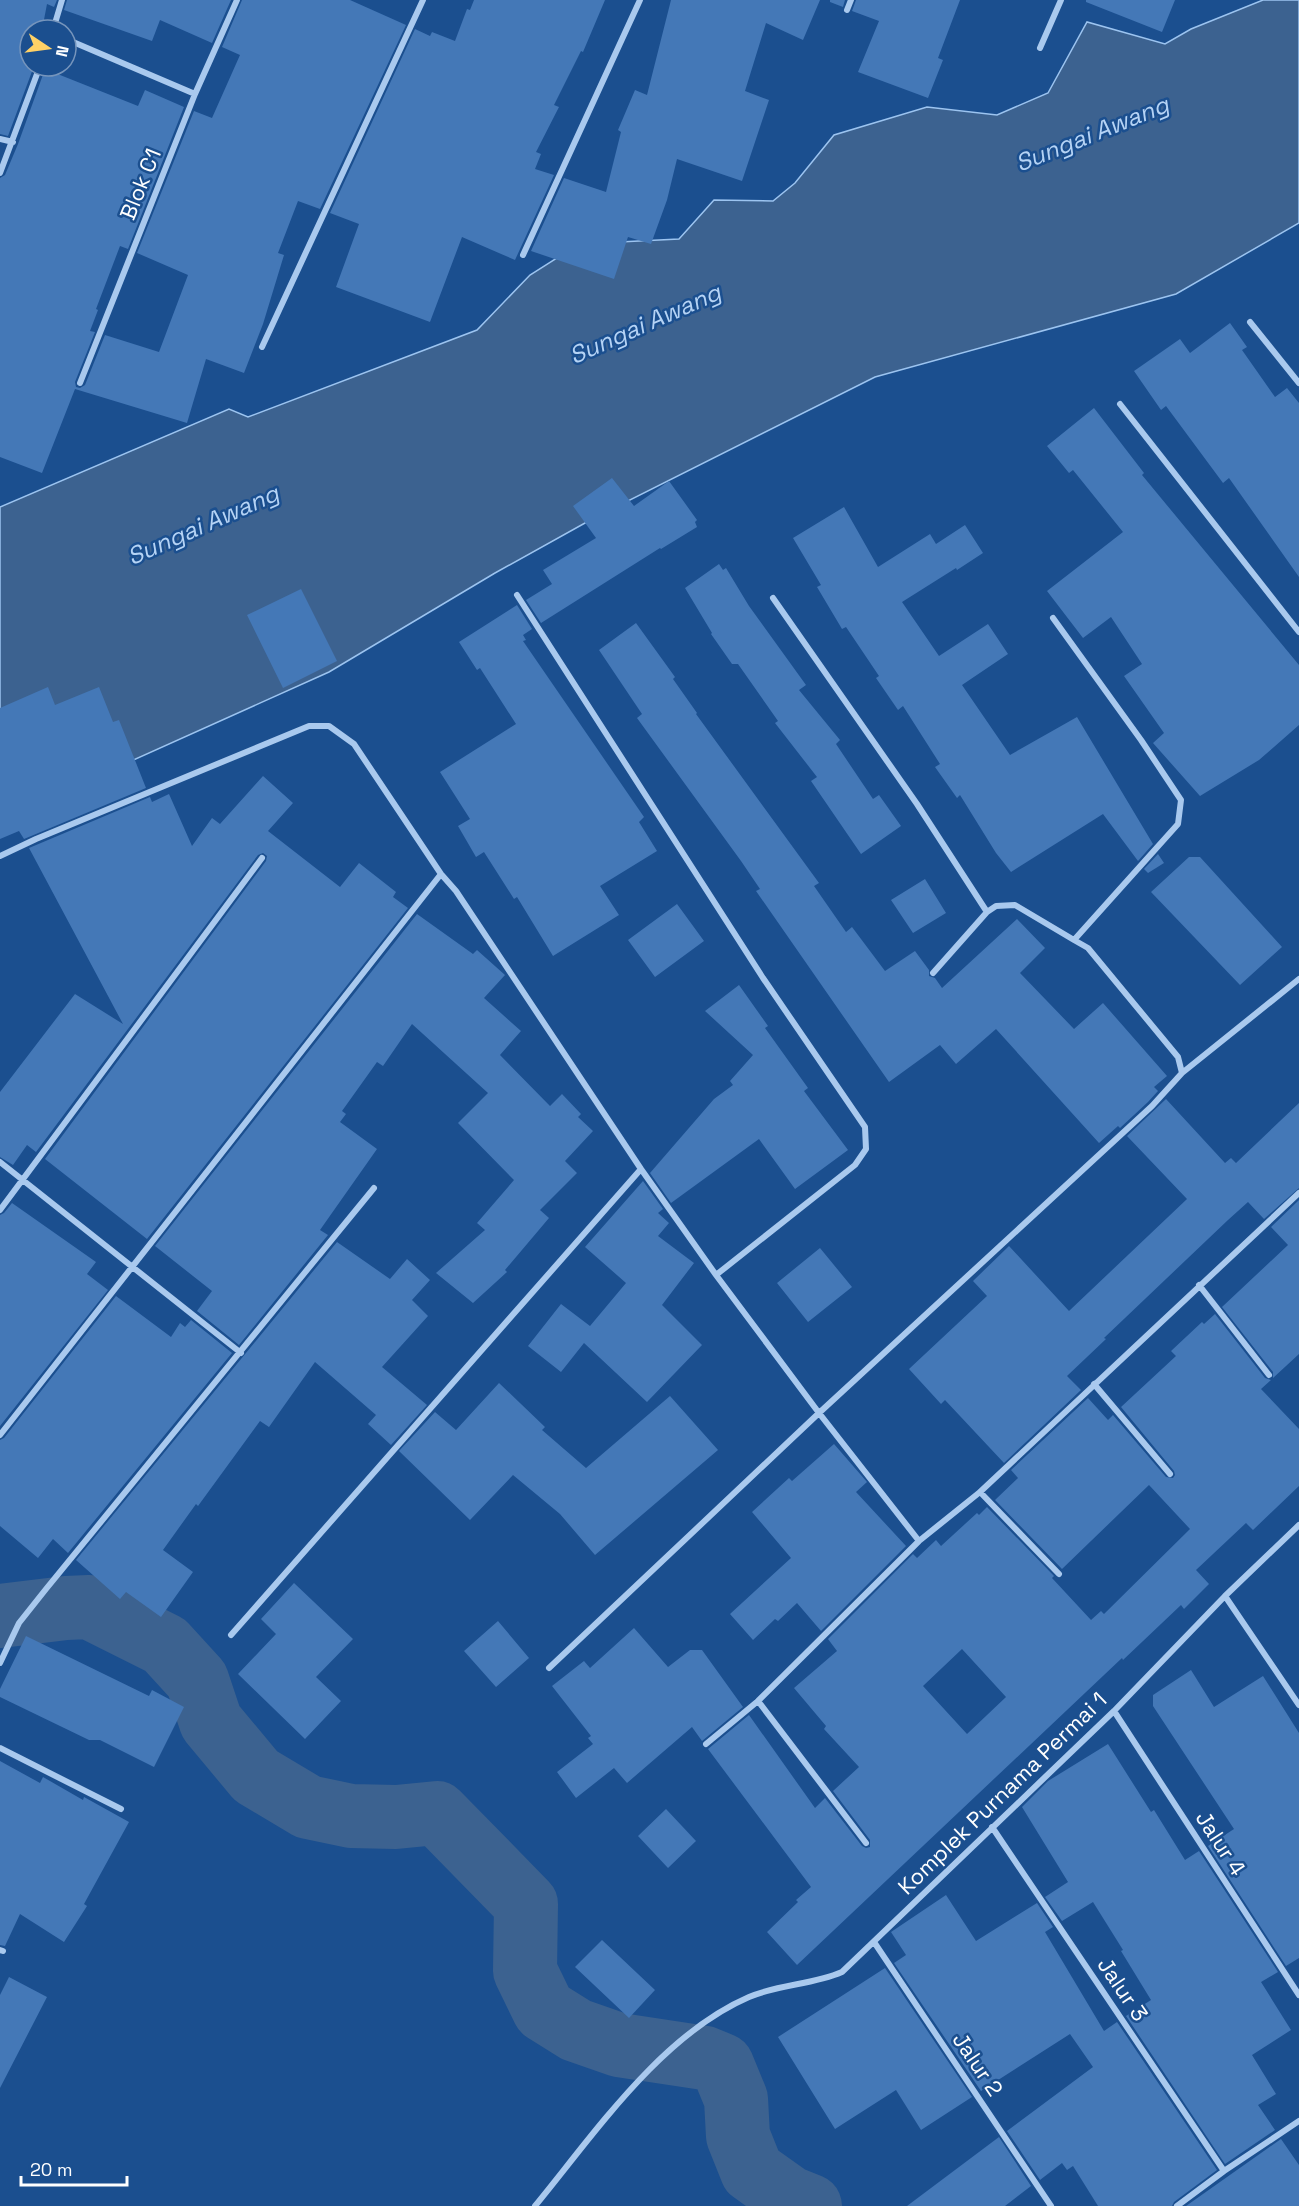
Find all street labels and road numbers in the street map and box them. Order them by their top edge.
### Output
street label: Blok C1 [113,144,167,224]
street label: Komplek Purnama Permai 1 [892,1686,1112,1900]
street label: Jalur 4 [1190,1805,1252,1881]
street label: Jalur 3 [1091,1952,1155,2026]
street label: Jalur 2 [946,2027,1010,2101]

